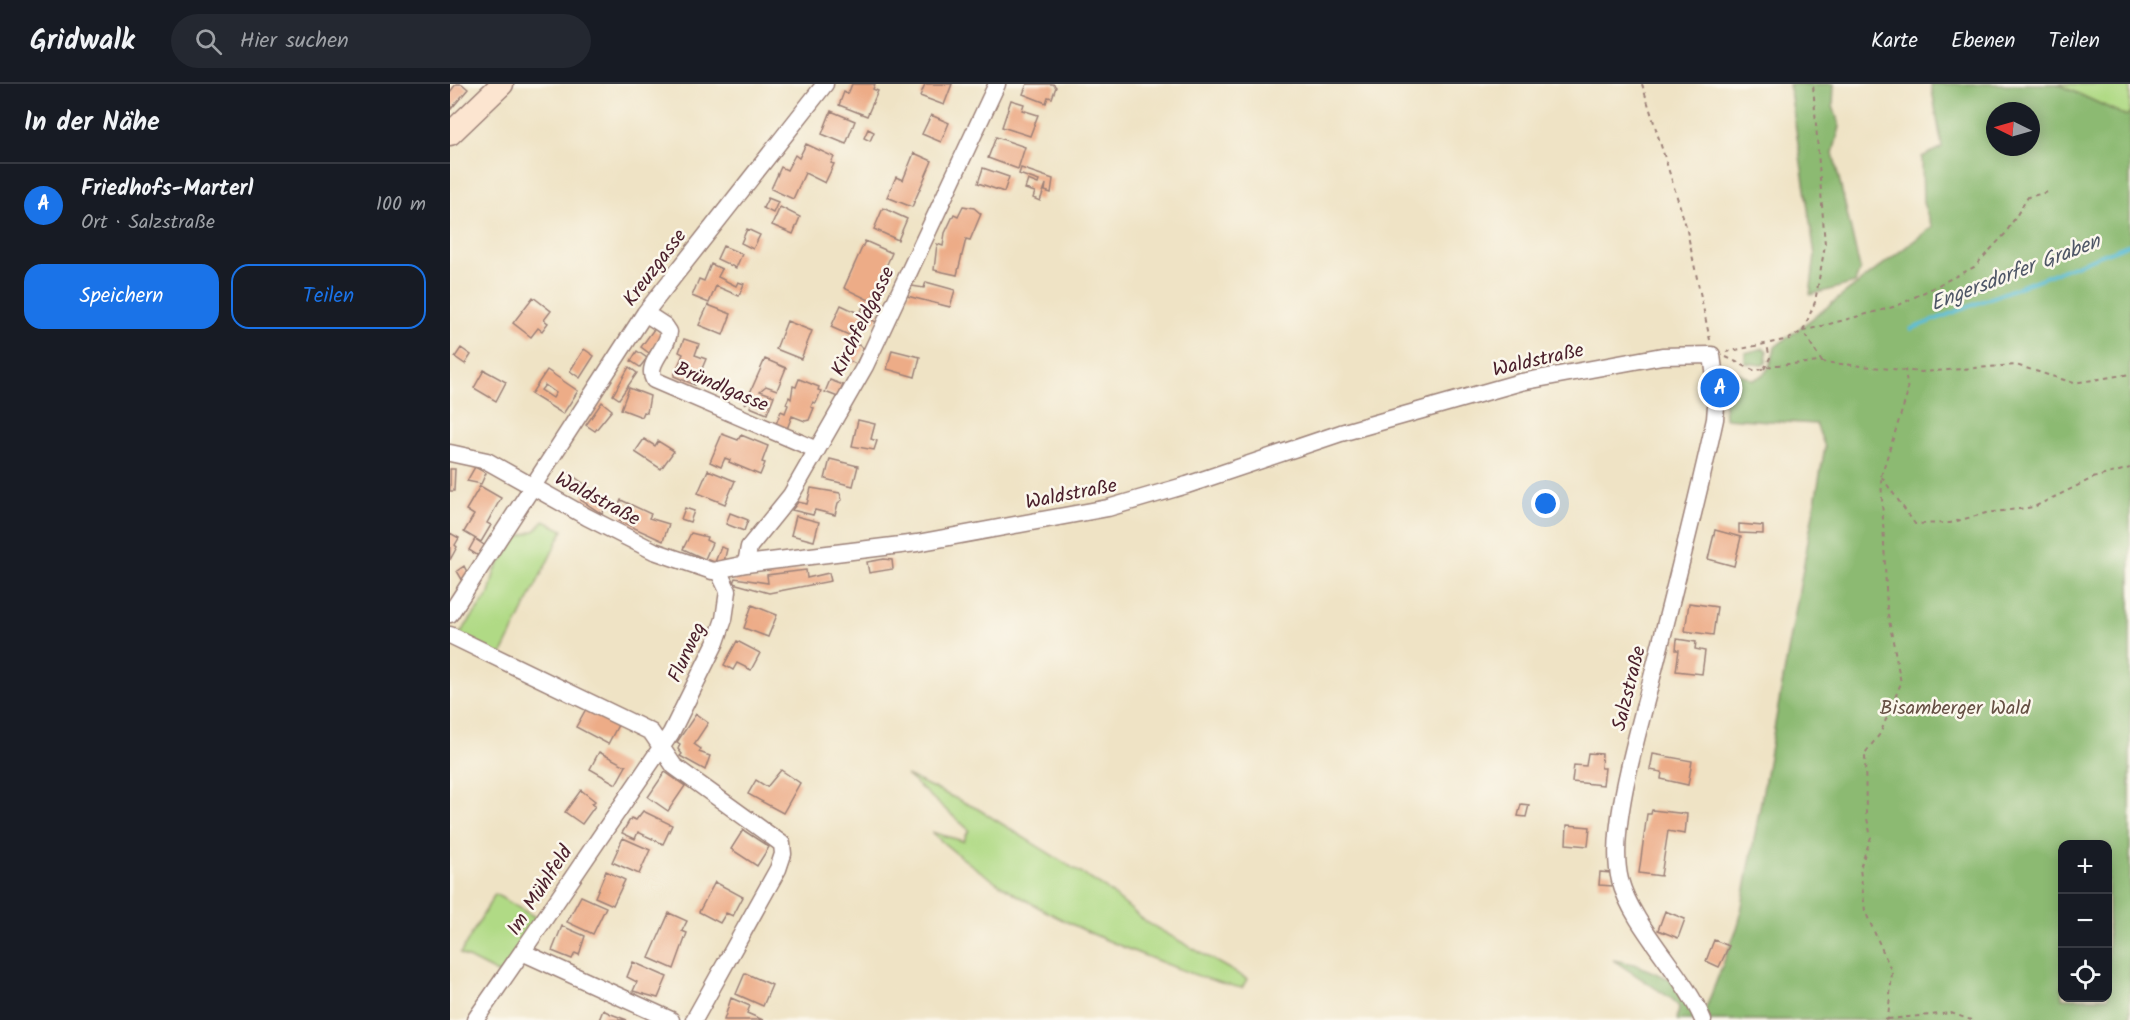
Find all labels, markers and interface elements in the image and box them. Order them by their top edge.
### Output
search box [171,14,591,68]
text: Gridwalk [30,19,135,64]
text: Hier suchen [240,24,349,59]
icon: search [192,25,225,58]
text: Karte [1871,25,1918,58]
text: Ebenen [1951,25,2016,58]
text: Teilen [2049,25,2100,58]
text: In der Nähe [24,102,160,144]
north arrow [1986,102,2040,156]
text: Friedhofs-Marterl [81,172,253,207]
text: A [37,189,50,221]
text: 100 m [376,189,426,221]
text: Ort · Salzstraße [81,207,215,239]
street label: Kreuzgasse [616,222,696,314]
water label: Engersdorfer Graben [1926,225,2107,321]
street label: Kirchfeldgasse [823,261,904,382]
button: Speichern [24,264,219,329]
button: Teilen [231,264,426,329]
street label: Waldstraße [1490,335,1587,387]
street label: Bründlgasse [669,354,773,422]
pin: A [1700,366,1740,410]
street label: Waldstraße [549,464,646,536]
street label: Waldstraße [1023,470,1120,520]
your location [1531,489,1560,518]
street label: Flurweg [660,617,716,688]
street label: Salzstraße [1604,643,1656,734]
park label: Bisamberger Wald [1880,693,2031,725]
street label: Im Mühlfeld [499,839,583,943]
map controls [2058,840,2112,1002]
button: + [2058,840,2112,894]
button: − [2058,894,2112,948]
button: locate [2058,948,2112,1002]

